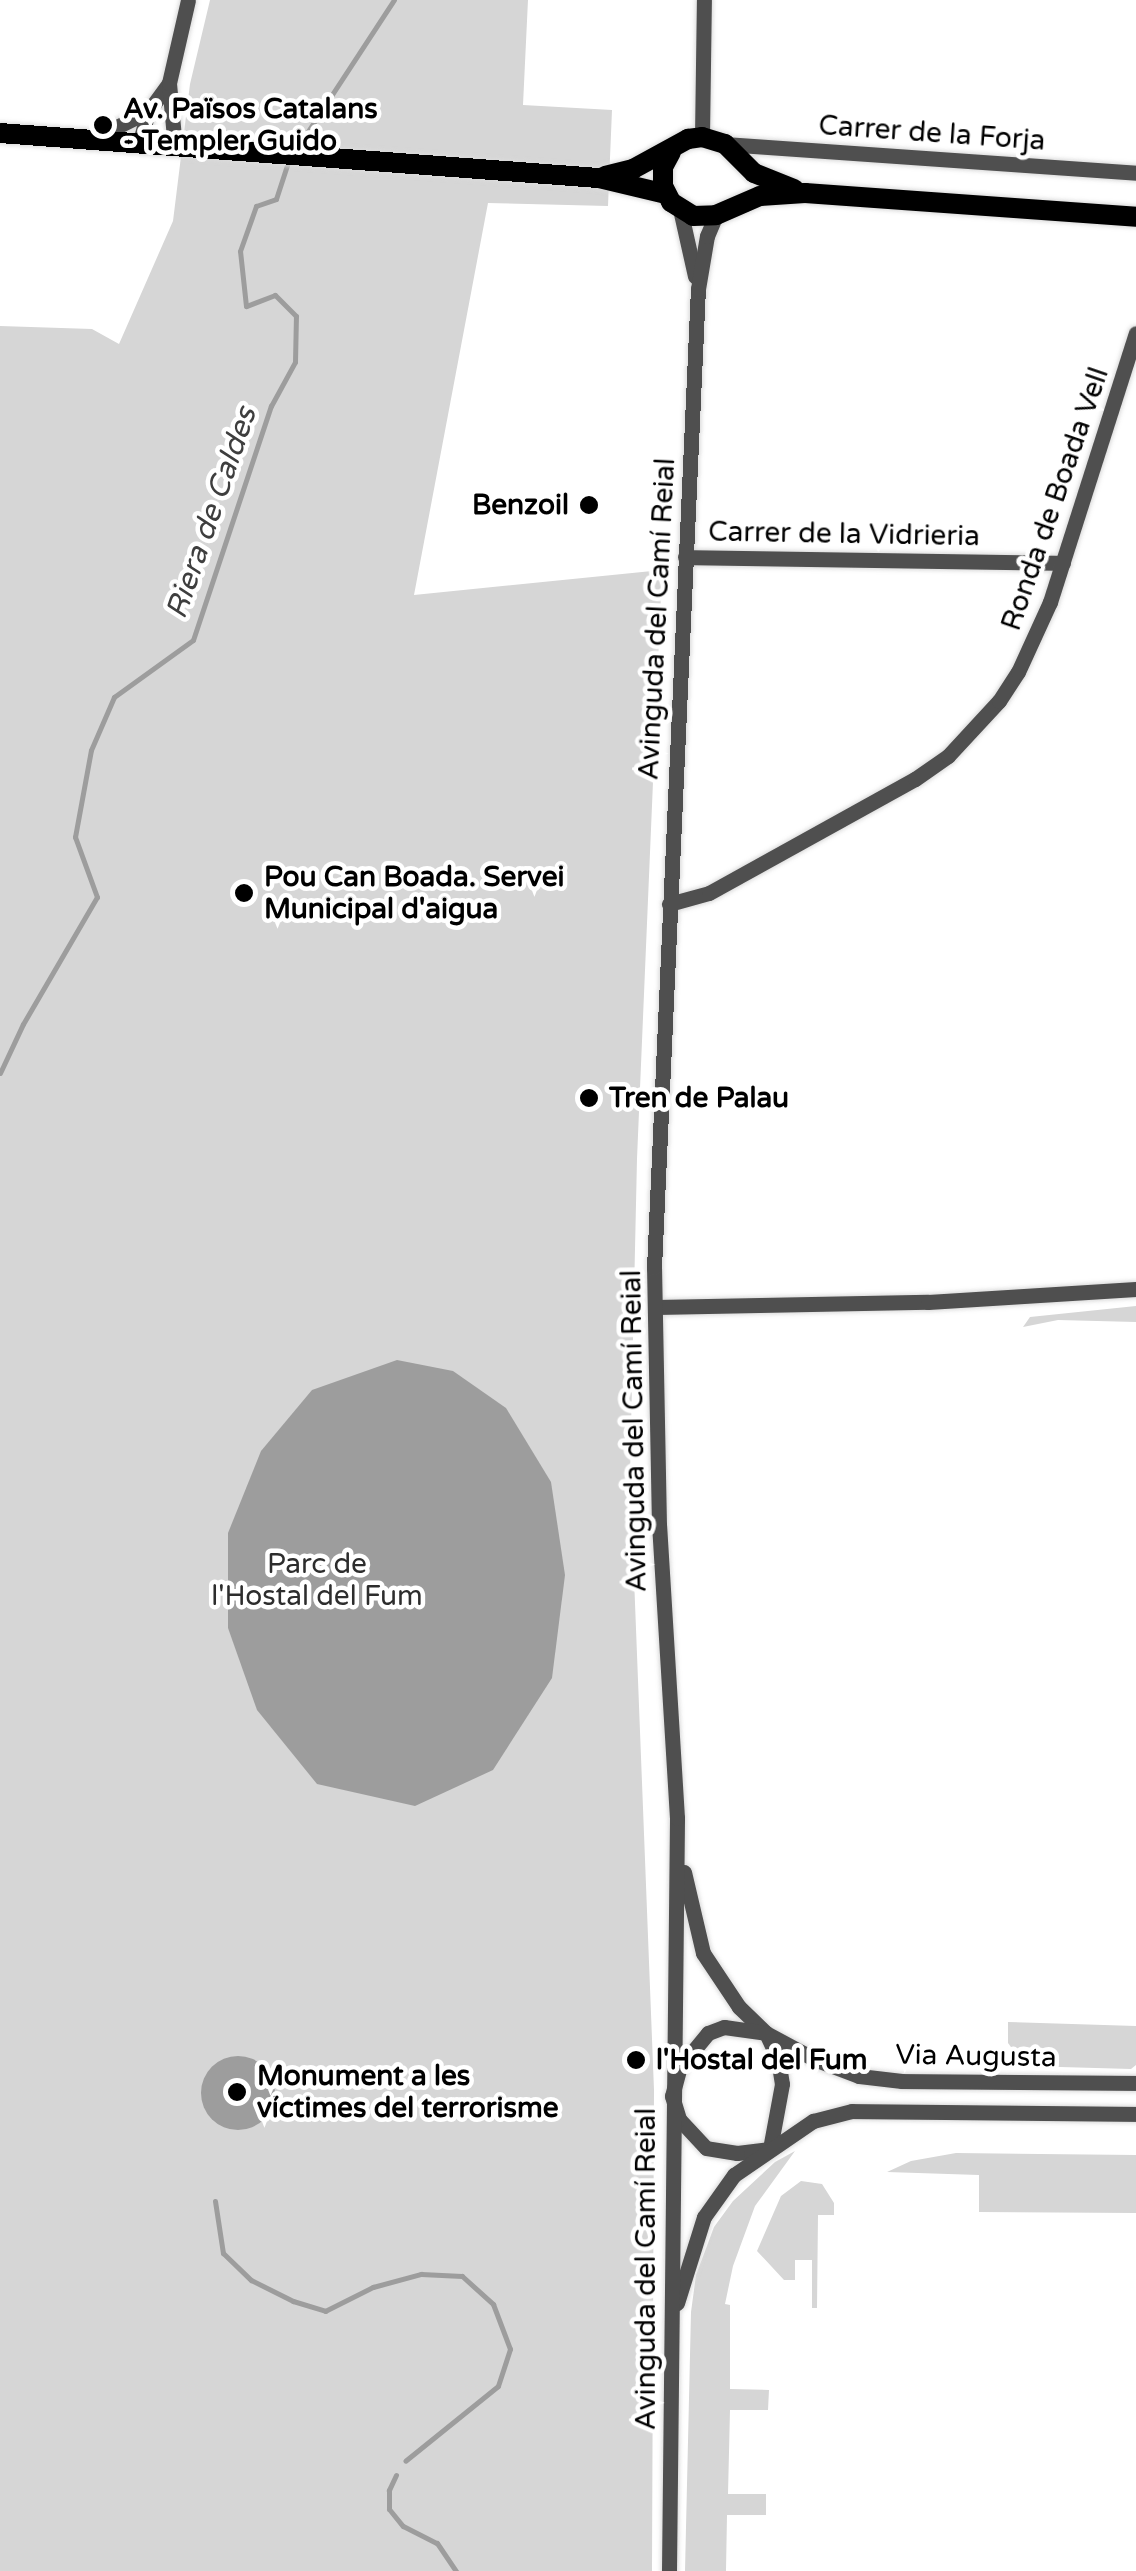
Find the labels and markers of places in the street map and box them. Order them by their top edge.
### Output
place label: Av. Països Catalans - Templer Guido [123,92,378,158]
marker: Av. Països Catalans - Templer Guido [92,114,114,136]
place label: Benzoil [472,488,569,522]
marker: Benzoil [578,494,600,516]
place label: Pou Can Boada. Servei Municipal d'aigua [264,860,565,926]
marker: Pou Can Boada. Servei Municipal d'aigua [233,882,255,904]
place label: Tren de Palau [609,1081,789,1115]
marker: Tren de Palau [578,1087,600,1109]
place label: l'Hostal del Fum [656,2043,868,2077]
marker: l'Hostal del Fum [625,2049,647,2071]
place label: Monument a les víctimes del terrorisme [257,2059,559,2125]
marker: Monument a les víctimes del terrorisme [226,2081,248,2103]

